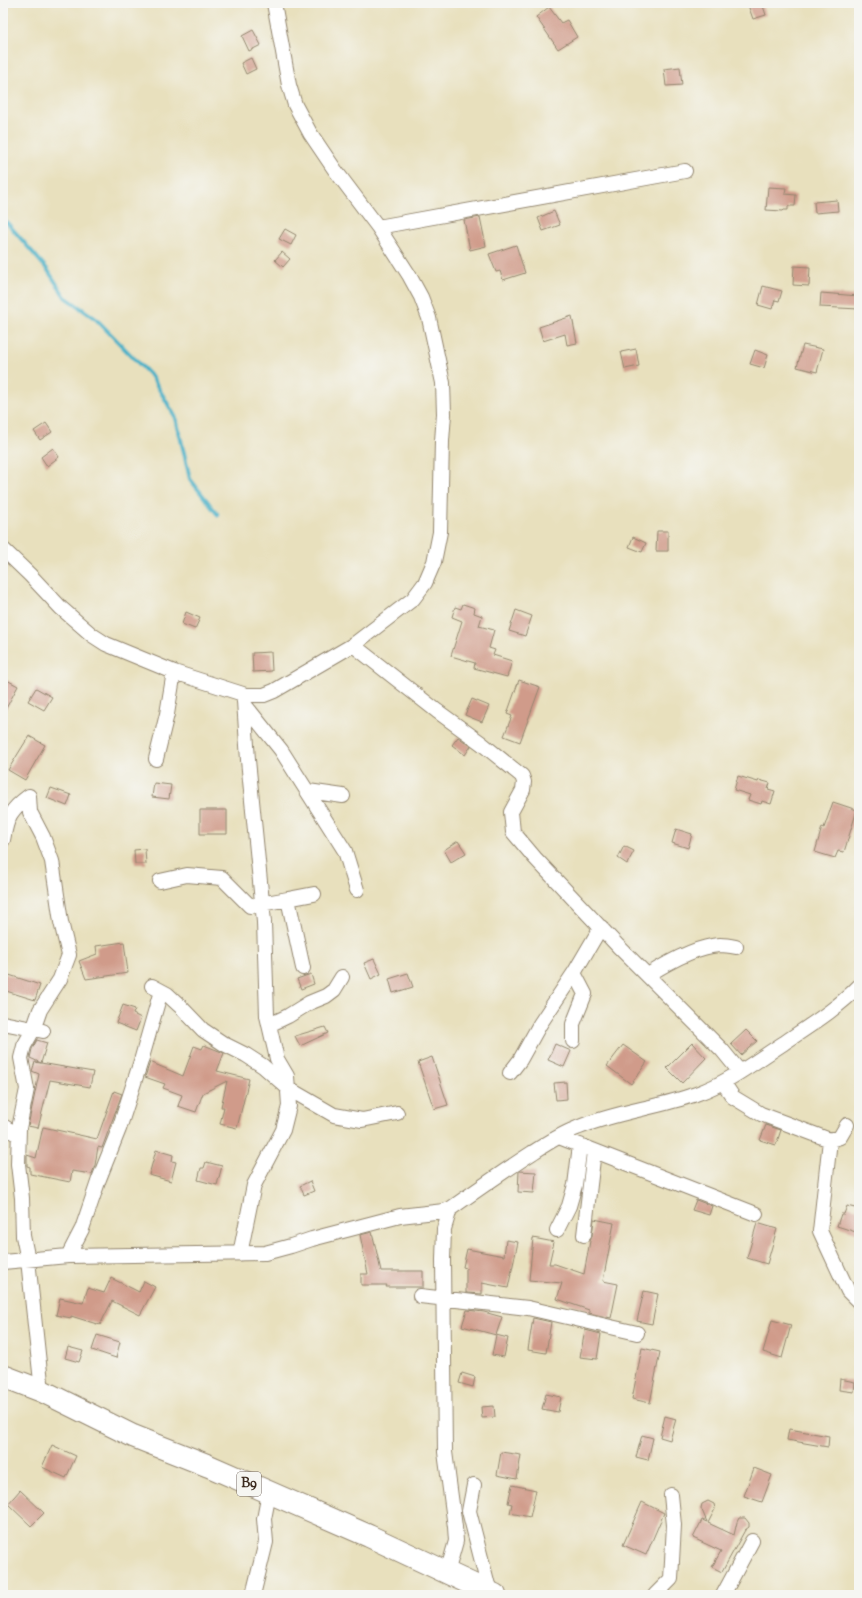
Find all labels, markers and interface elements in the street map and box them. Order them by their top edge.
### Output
road number: B9 [237,1472,261,1496]

